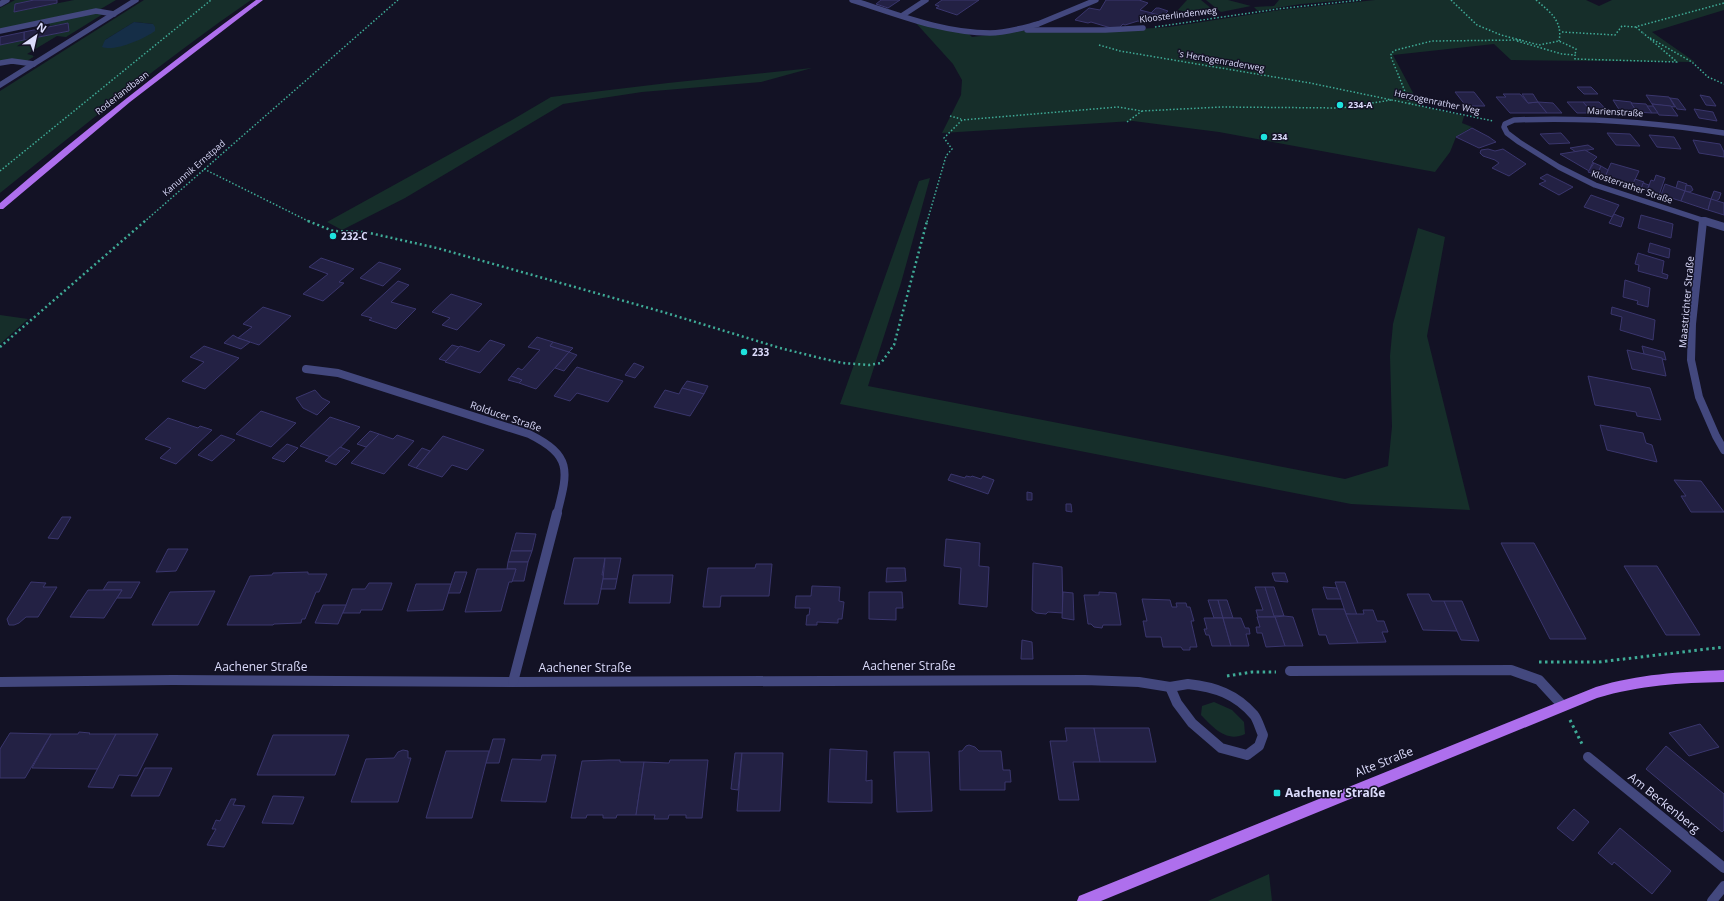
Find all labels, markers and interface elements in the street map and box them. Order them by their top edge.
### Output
street label: Kloosterlindenweg [1138,3,1217,26]
north arrow [16,16,56,56]
text: N [34,19,50,36]
street label: 's Hertogenraderweg [1177,46,1266,75]
street label: Roderlandbaan [92,68,151,118]
street label: Herzogenrather Weg [1393,86,1481,117]
place label: 234-A [1348,98,1373,111]
marker: 234-A [1335,100,1345,110]
street label: Marienstraße [1586,104,1644,119]
place label: 234 [1272,130,1287,143]
marker: 234 [1259,132,1269,142]
street label: Kanunnik Ernstpad [159,137,228,199]
street label: Klosterrather Straße [1590,166,1675,207]
place label: 232-C [341,229,368,243]
marker: 232-C [328,231,338,241]
street label: Maastrichter Straße [1675,255,1697,349]
place label: 233 [752,345,769,359]
marker: 233 [739,347,749,357]
street label: Rolducer Straße [468,397,544,435]
street label: Aachener Straße [863,657,956,674]
street label: Aachener Straße [215,658,308,675]
street label: Aachener Straße [539,659,632,676]
street label: Alte Straße [1352,742,1416,781]
street label: Am Beckenberg [1625,768,1704,837]
place label: Aachener Straße [1285,784,1385,801]
marker: Aachener Straße [1272,788,1282,798]

